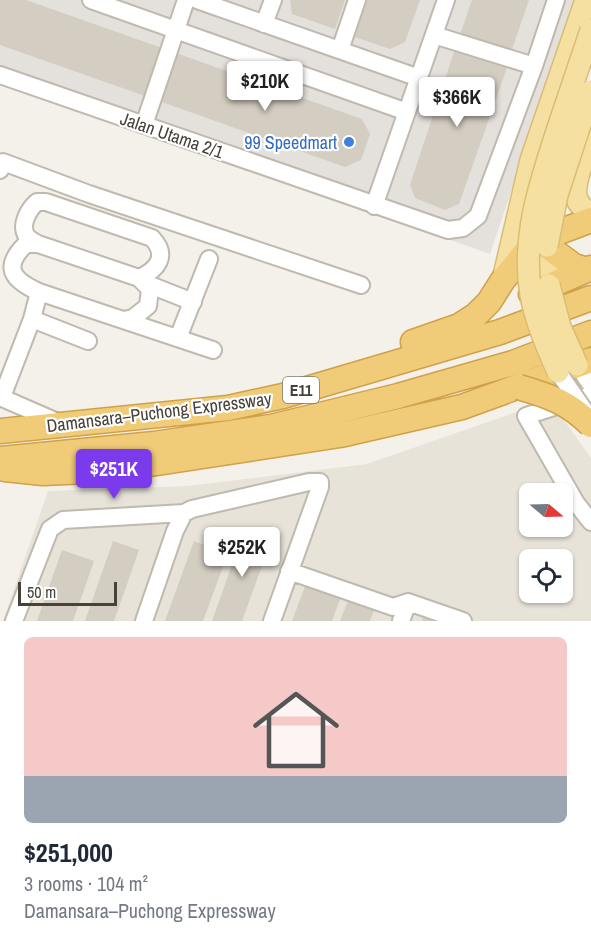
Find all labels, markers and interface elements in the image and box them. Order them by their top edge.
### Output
pin: $210K [223,61,307,112]
text: $210K [241,67,289,94]
pin: $366K [415,77,499,128]
text: $366K [433,83,481,110]
street label: Jalan Utama 2/1 [117,106,228,165]
place label: 99 Speedmart [244,130,337,155]
marker: 99 Speedmart [342,135,356,149]
road number: E11 [283,377,319,403]
street label: Damansara–Puchong Expressway [45,386,274,438]
pin: $251K [72,449,156,500]
text: $251K [90,455,138,482]
north arrow [519,483,573,537]
map controls [519,483,573,603]
pin: $252K [200,527,284,578]
text: $252K [218,533,266,560]
button: locate [519,549,573,603]
scale bar [18,579,117,606]
text: 50 m [27,581,56,603]
icon: home [242,676,350,784]
text: $251,000 [24,835,113,870]
text: 3 rooms · 104 m² [24,870,148,897]
text: Damansara–Puchong Expressway [24,897,276,924]

